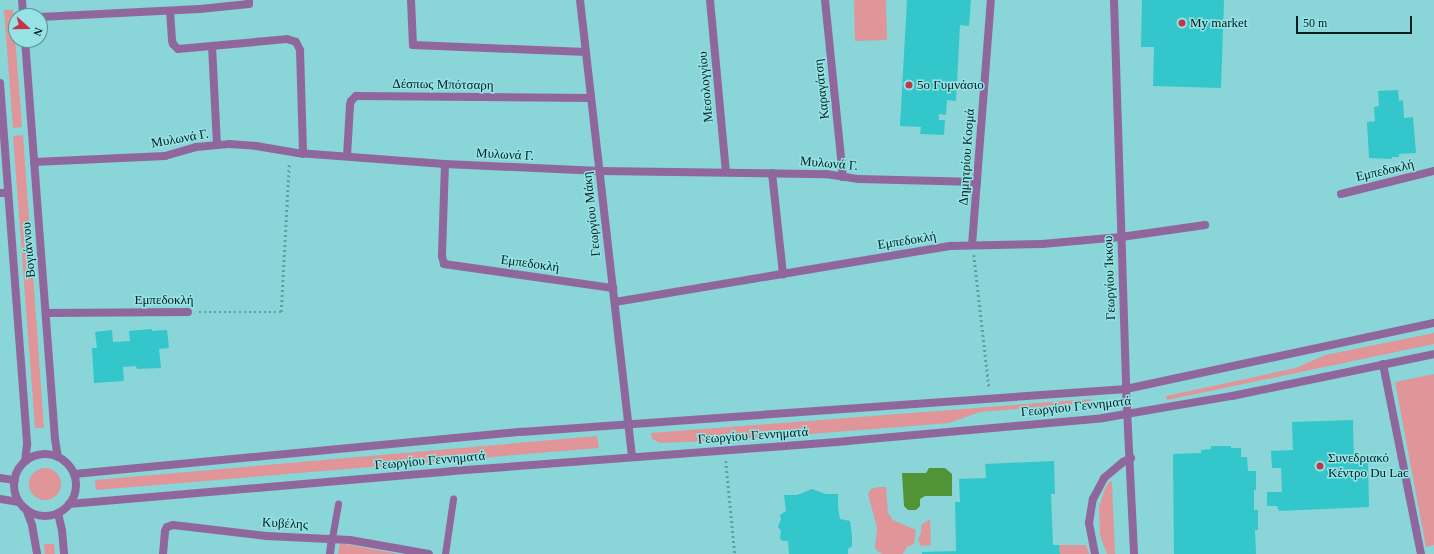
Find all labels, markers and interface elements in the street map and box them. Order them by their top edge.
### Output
north arrow [8,8,48,48]
scale bar [1298,8,1414,34]
place label: My market [1190,15,1247,31]
text: 50 m [1303,16,1327,30]
marker: My market [1177,18,1187,28]
text: N [31,26,45,38]
street label: Μεσολογγίου [695,51,717,123]
street label: Καραγάτση [811,58,833,120]
street label: Δέσπως Μπότσαρη [392,76,494,94]
place label: 5ο Γυμνάσιο [917,77,984,93]
marker: 5ο Γυμνάσιο [904,80,914,90]
street label: Δημητρίου Κοσμά [956,108,978,206]
street label: Μυλωνά Γ. [150,126,210,152]
street label: Μυλωνά Γ. [476,146,534,164]
street label: Μυλωνά Γ. [799,154,859,174]
street label: Εμπεδοκλή [1354,157,1416,185]
street label: Γεωργίου Μάκη [580,171,604,257]
street label: Βογιάννου [19,221,39,279]
street label: Εμπεδοκλή [877,229,937,253]
street label: Γεωργίου Ίκκου [1101,235,1119,321]
street label: Εμπεδοκλή [500,252,560,276]
street label: Εμπεδοκλή [134,292,194,308]
street label: Γεωργίου Γεννηματά [1020,393,1132,421]
street label: Γεωργίου Γεννηματά [697,424,809,448]
street label: Γεωργίου Γεννηματά [374,448,486,474]
place label: Συνεδριακό Κέντρο Du Lac [1328,451,1409,482]
marker: Συνεδριακό Κέντρο Du Lac [1315,461,1325,471]
street label: Κυβέλης [262,515,308,533]

